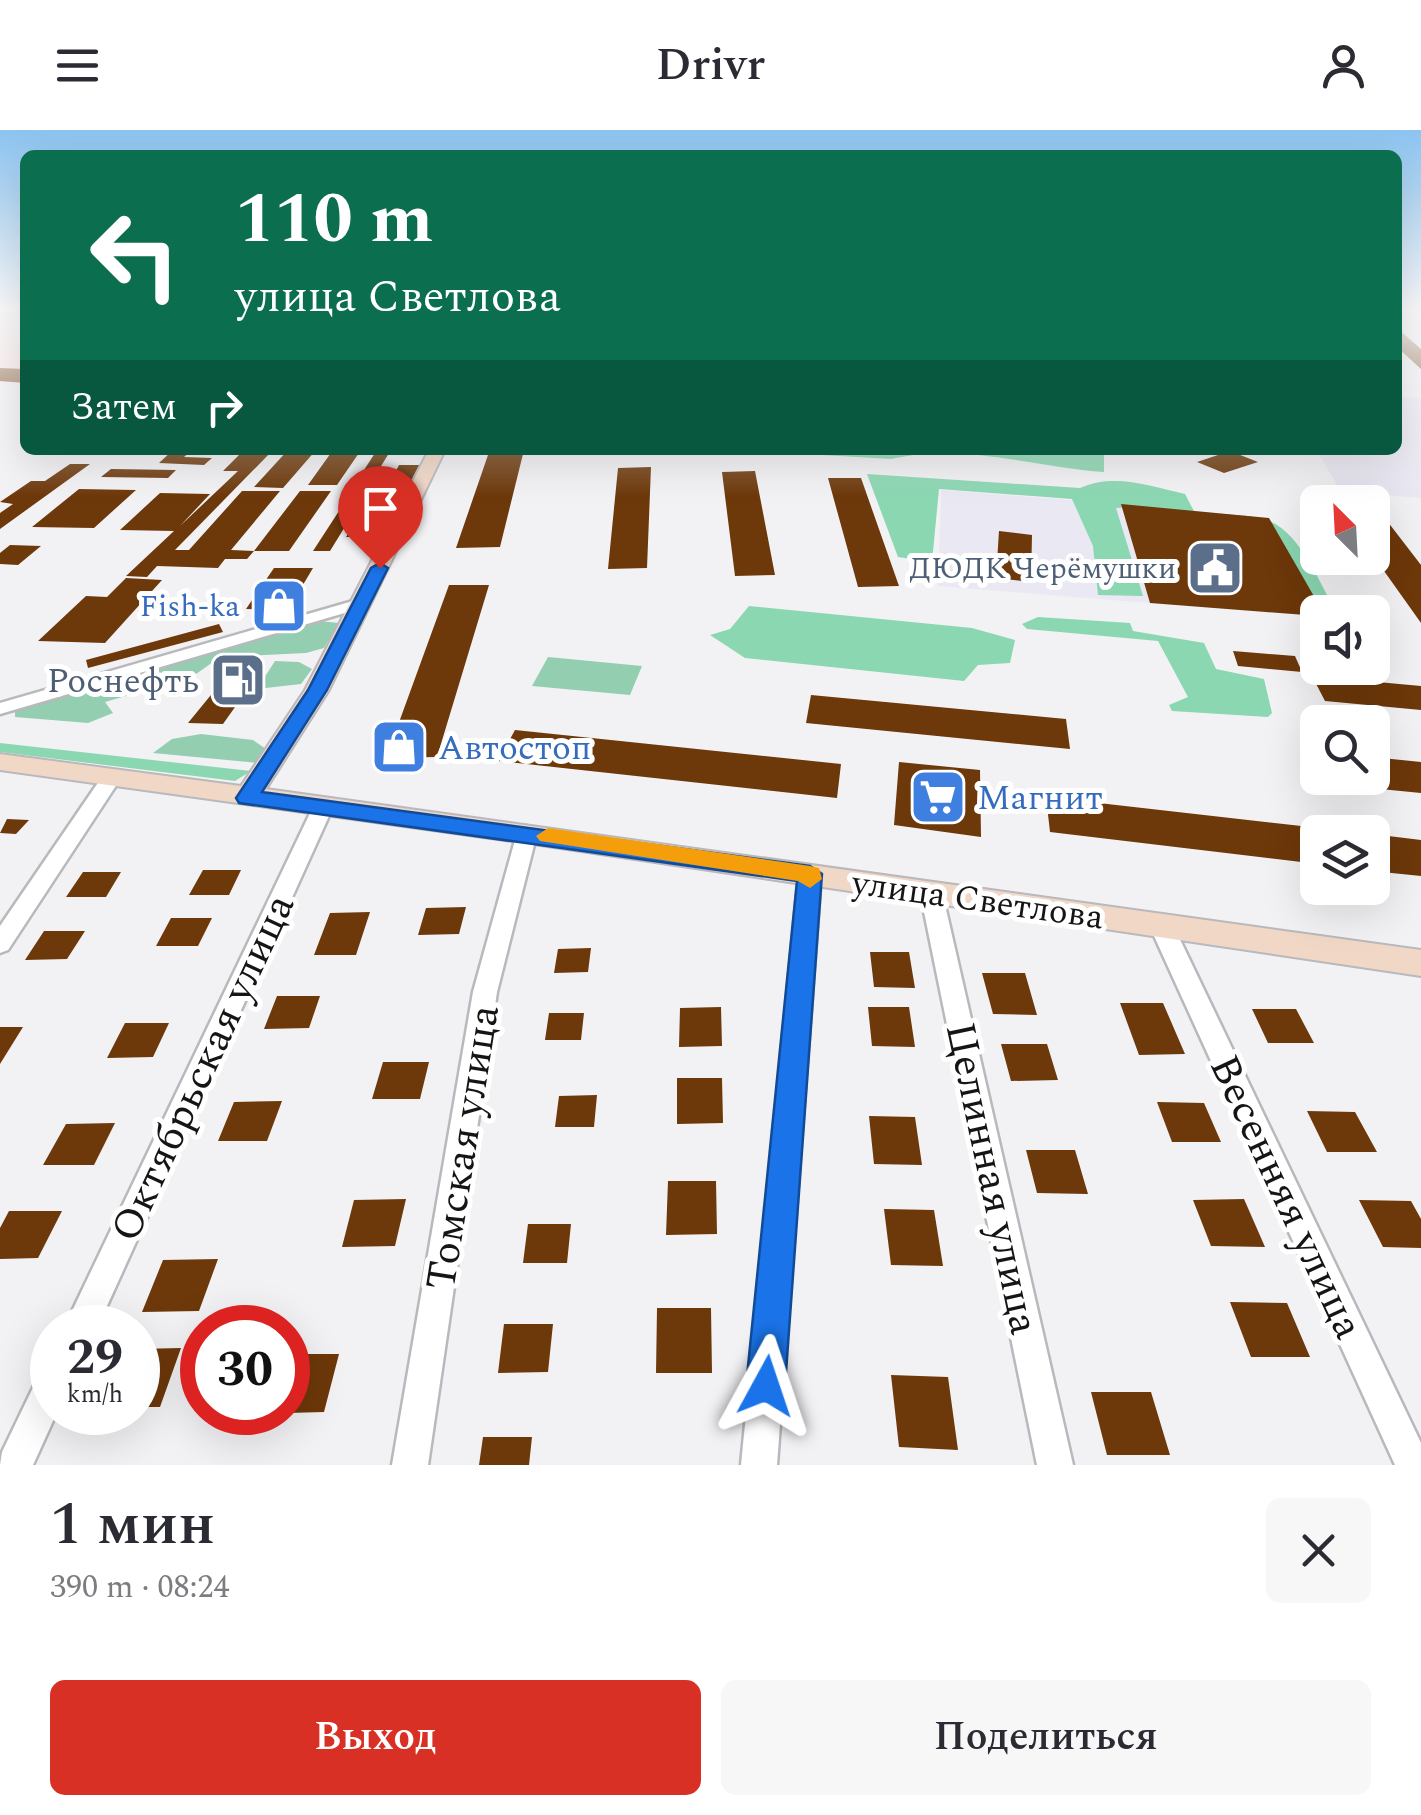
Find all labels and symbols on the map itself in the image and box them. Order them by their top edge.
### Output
pin [338,466,423,569]
north arrow [1300,485,1390,575]
public building icon: ДЮДК Черёмушки [1185,538,1245,598]
place label: ДЮДК Черёмушки [909,546,1176,592]
shop icon: Fish-ka [249,576,309,636]
place label: Fish-ka [140,584,240,630]
fuel station icon: Роснефть [208,650,268,710]
place label: Роснефть [47,655,199,708]
shop icon: Автостоп [369,717,429,777]
place label: Автостоп [438,722,591,775]
supermarket icon: Магнит [908,767,968,827]
place label: Магнит [977,772,1103,825]
street label: улица Светлова [848,856,1107,944]
street label: Октябрьская улица [95,883,312,1252]
street label: Томская улица [410,1000,517,1294]
street label: Целинная улица [928,1017,1055,1341]
street label: Весенняя улица [1192,1045,1379,1350]
speed limit sign: 30 [180,1305,310,1435]
position arrow [714,1334,818,1438]

